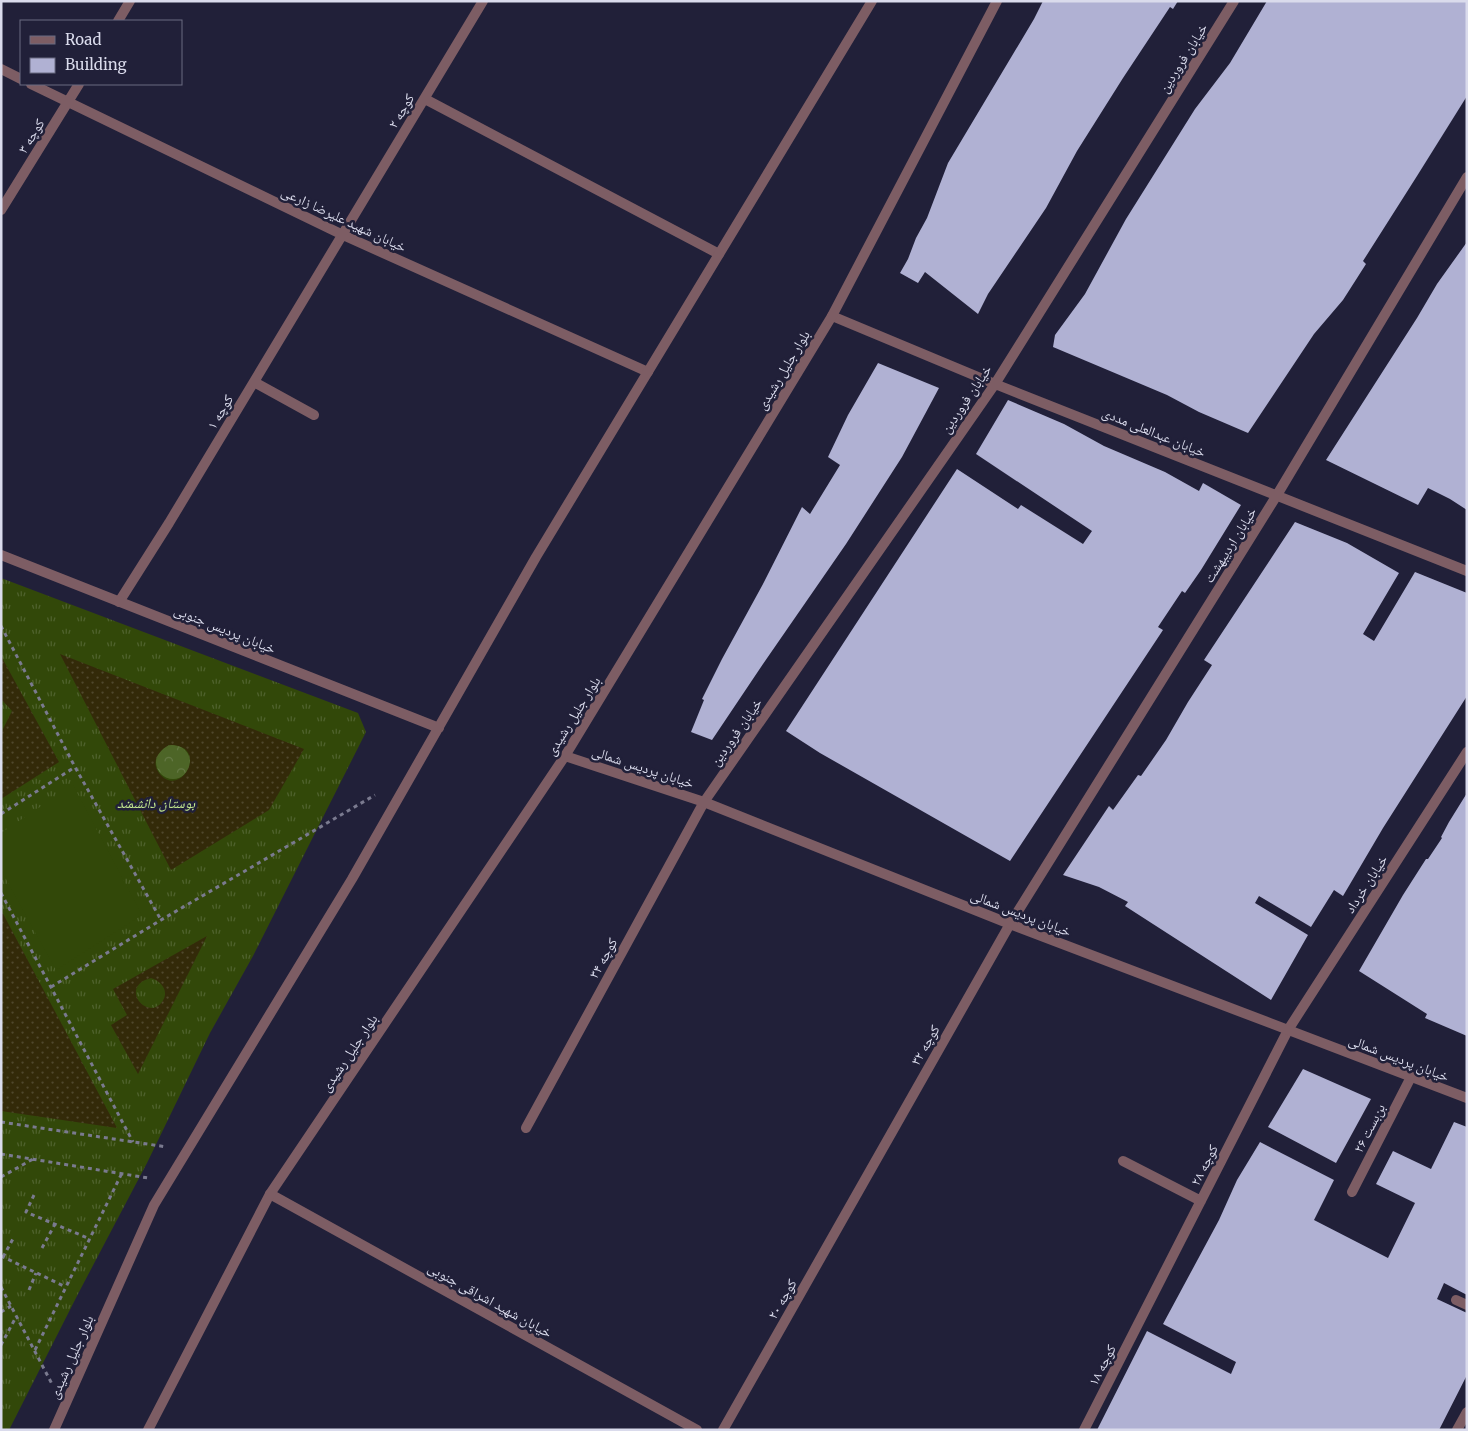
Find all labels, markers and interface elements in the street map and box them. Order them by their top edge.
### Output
legend [20,20,182,85]
street label: خیابان فروردین [1155,20,1212,96]
text: Road [65,30,101,49]
text: Building [65,55,127,74]
street label: کوچه ۲ [384,90,418,132]
street label: کوچه ۳ [14,115,49,157]
street label: خیابان شهید علیرضا زارعی [279,182,409,256]
street label: بلوار جلیل رشیدی [752,327,814,413]
street label: خیابان فروردین [937,361,996,437]
street label: کوچه ۱ [203,391,237,433]
street label: خیابان عبدالعلی مددی [1100,403,1209,461]
street label: خیابان اردیبهشت [1200,504,1260,586]
street label: خیابان پردیس جنوبی [172,600,279,658]
street label: بلوار جلیل رشیدی [542,673,605,759]
street label: خیابان فروردین [706,695,766,769]
street label: خیابان پردیس شمالی [590,742,696,792]
park label: بوستان دانشمند [117,794,195,812]
street label: خیابان خرداد [1341,851,1392,917]
street label: خیابان پردیس شمالی [968,886,1074,941]
street label: کوچه ۳۴ [585,934,622,981]
street label: بلوار جلیل رشیدی [316,1011,382,1095]
street label: کوچه ۳۲ [906,1022,944,1068]
street label: خیابان پردیس شمالی [1346,1031,1452,1086]
street label: بن‌بست ۲۶ [1349,1100,1389,1155]
street label: کوچه ۲۸ [1186,1141,1222,1188]
street label: خیابان شهید اشراقی جنوبی [425,1258,555,1342]
street label: کوچه ۲۰ [763,1276,801,1322]
street label: بلوار جلیل رشیدی [45,1312,98,1402]
street label: کوچه ۱۸ [1084,1341,1120,1388]

